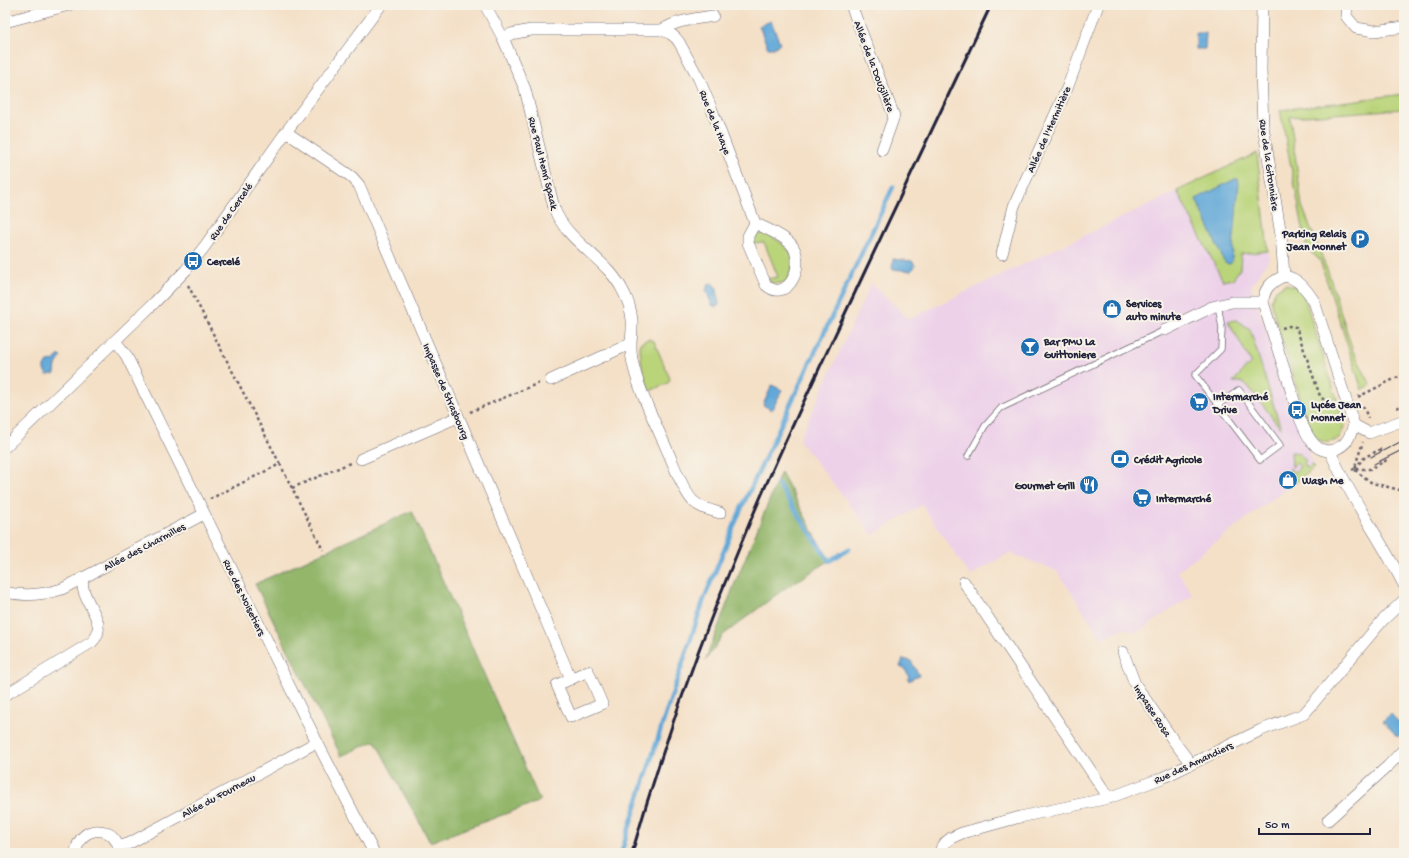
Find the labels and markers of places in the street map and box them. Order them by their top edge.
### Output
parking icon: Parking Relais Jean Monnet [1349,228,1371,250]
place label: Parking Relais Jean Monnet [1281,229,1348,254]
bus stop icon: Cercelé [182,250,204,272]
place label: Cercelé [206,256,241,269]
shop icon: Services auto minute [1101,298,1123,320]
place label: Services auto minute [1125,299,1182,324]
bar icon: Bar PMU La Guittoniere [1019,336,1041,358]
place label: Bar PMU La Guittoniere [1043,337,1097,362]
supermarket icon: Intermarché Drive [1188,391,1210,413]
place label: Intermarché Drive [1212,391,1269,417]
bus stop icon: Lycée Jean Monnet [1286,399,1308,421]
place label: Lycée Jean Monnet [1311,399,1362,425]
bank icon: Crédit Agricole [1109,448,1131,470]
place label: Crédit Agricole [1133,454,1203,468]
shop icon: Wash Me [1277,469,1299,491]
restaurant icon: Gourmet Grill [1078,474,1100,496]
place label: Wash Me [1301,476,1345,488]
place label: Gourmet Grill [1015,480,1076,493]
supermarket icon: Intermarché [1131,487,1153,509]
place label: Intermarché [1156,493,1212,506]

